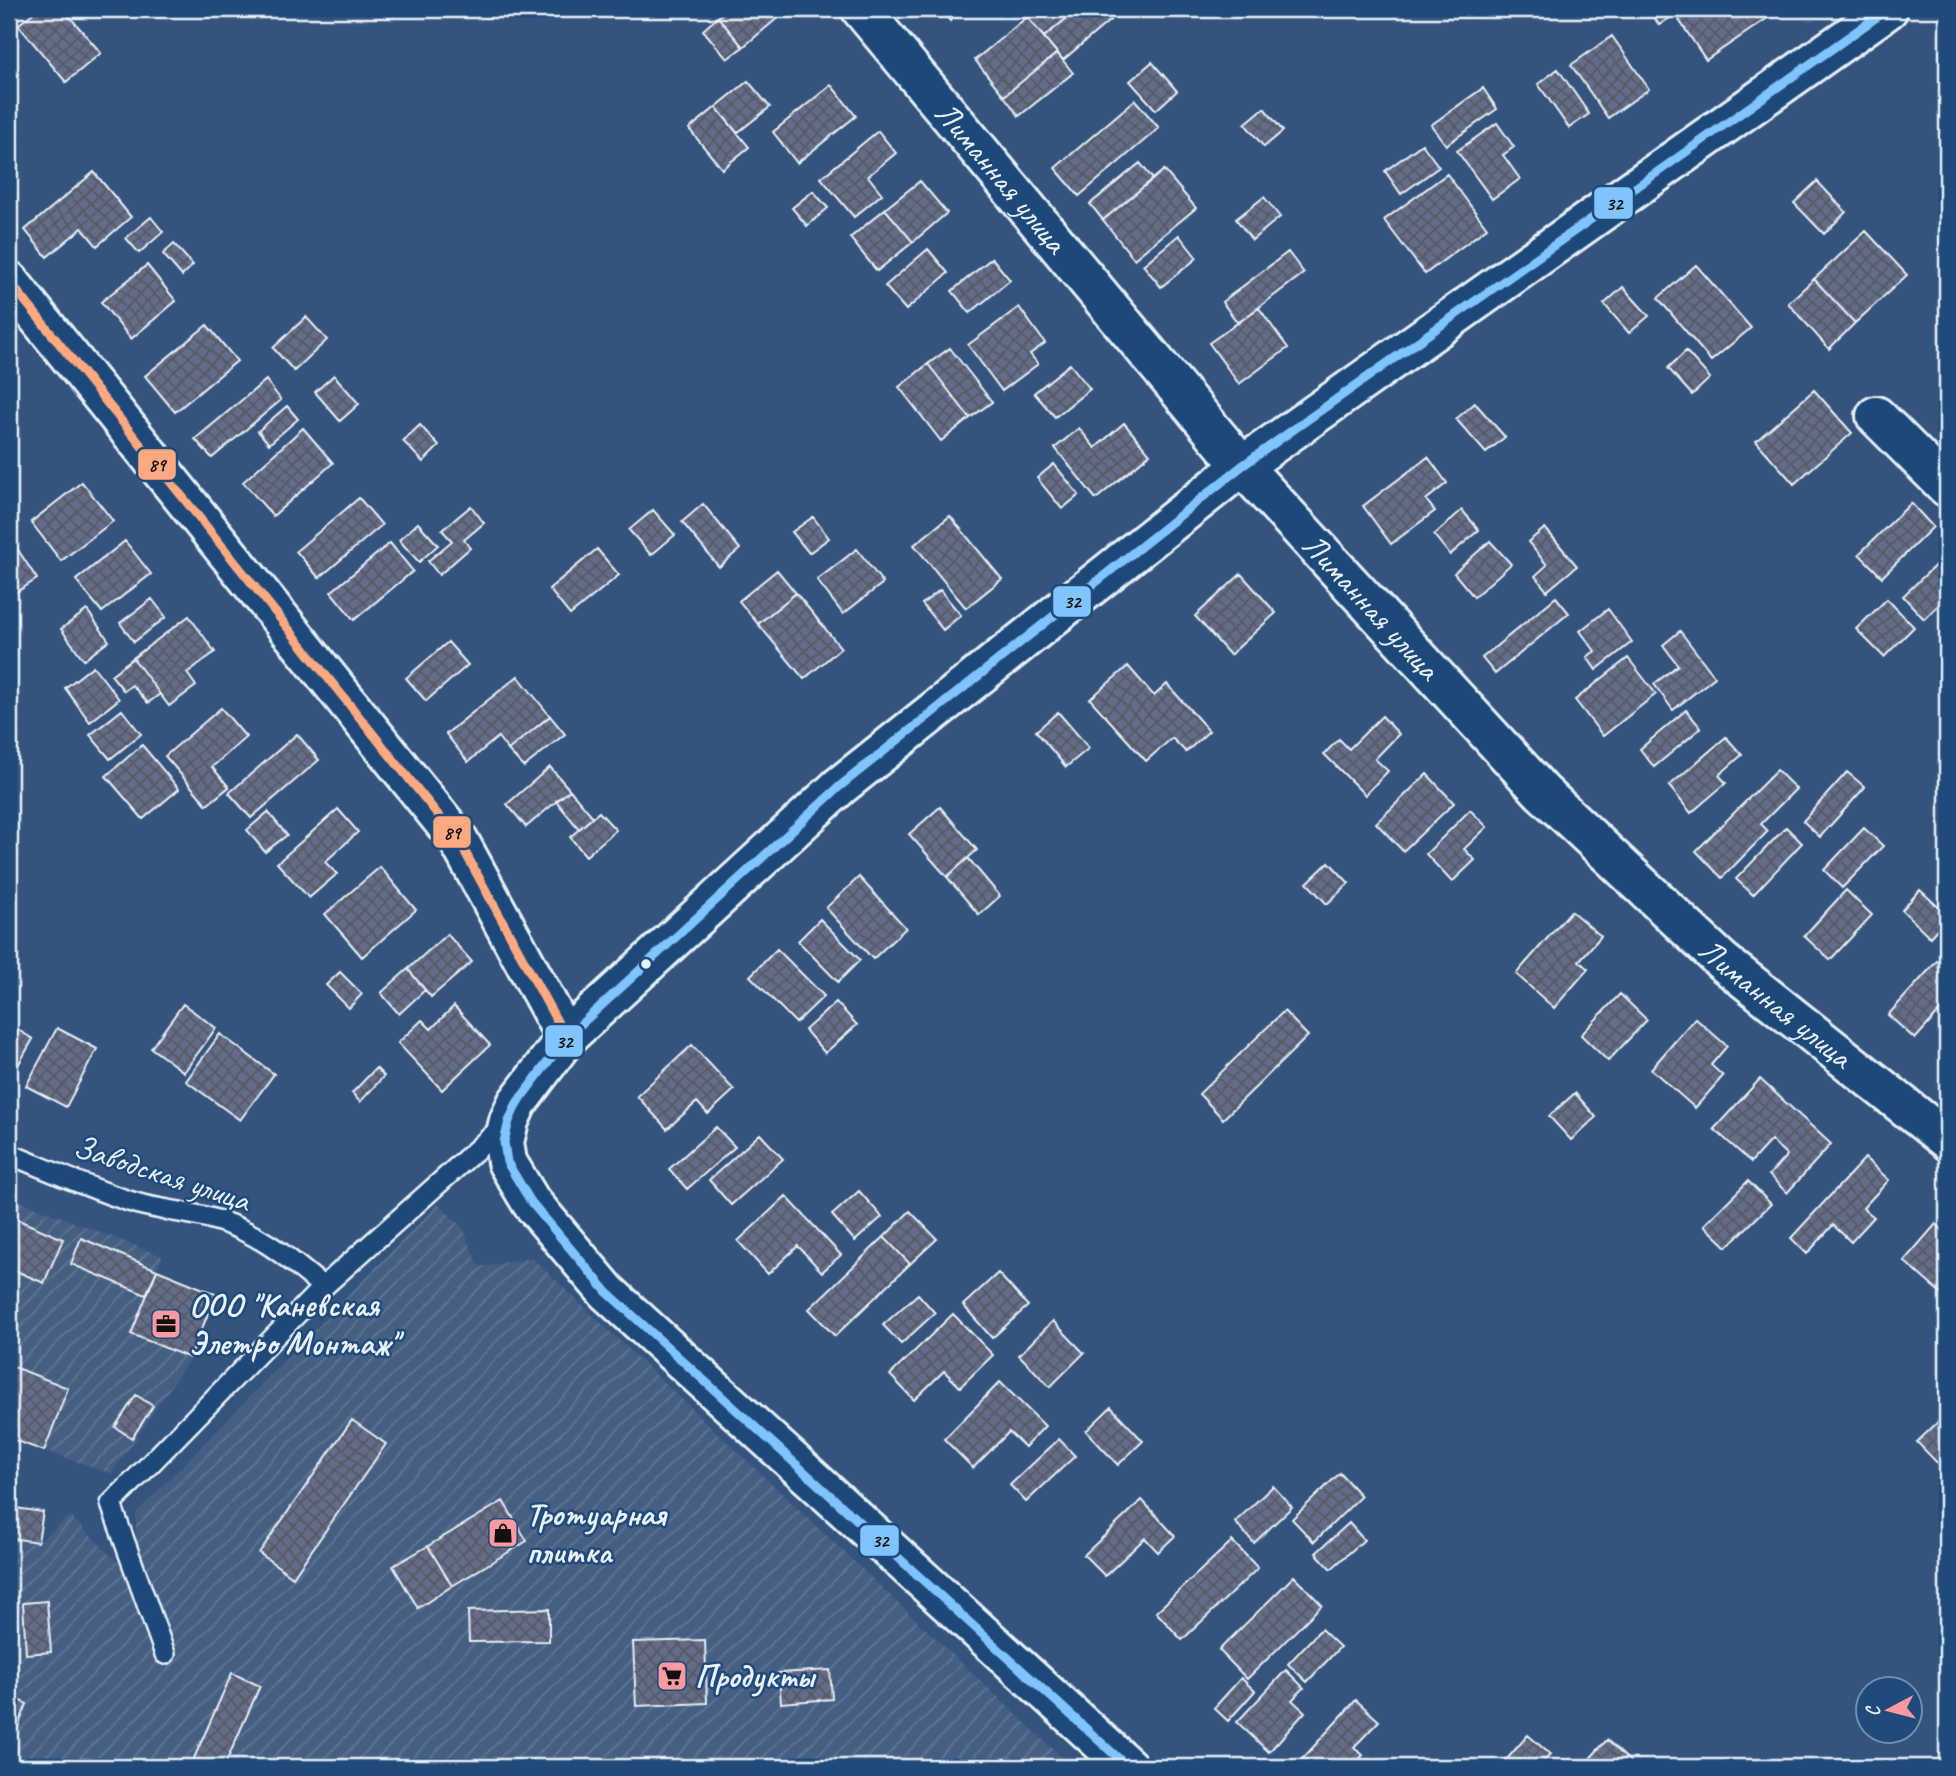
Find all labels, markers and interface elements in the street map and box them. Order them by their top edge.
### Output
street label: Лиманная улица [926,93,1078,264]
line badge: 32 [1593,186,1634,220]
text: 32 [1605,192,1625,216]
line badge: 89 [137,448,177,481]
text: 89 [149,453,168,477]
street label: Лиманная улица [1293,524,1451,691]
line badge: 32 [1052,585,1092,618]
text: 32 [1063,590,1083,614]
line badge: 89 [432,815,472,849]
text: 89 [444,821,463,845]
street label: Лиманная улица [1690,929,1863,1079]
unlabelled marker [639,957,653,971]
line badge: 32 [544,1024,584,1058]
text: 32 [555,1030,575,1054]
street label: Заводская улица [69,1125,258,1222]
place label: ООО "Каневская Элетро Монтаж" [189,1284,405,1364]
office icon: ООО "Каневская Элетро Монтаж" [149,1307,183,1341]
place label: Тротуарная плитка [526,1493,668,1573]
shop icon: Тротуарная плитка [486,1516,520,1550]
line badge: 32 [859,1524,900,1557]
text: 32 [871,1529,891,1553]
place label: Продукты [695,1655,817,1697]
supermarket icon: Продукты [655,1659,689,1693]
north arrow [1854,1674,1924,1744]
text: С [1860,1703,1886,1718]

